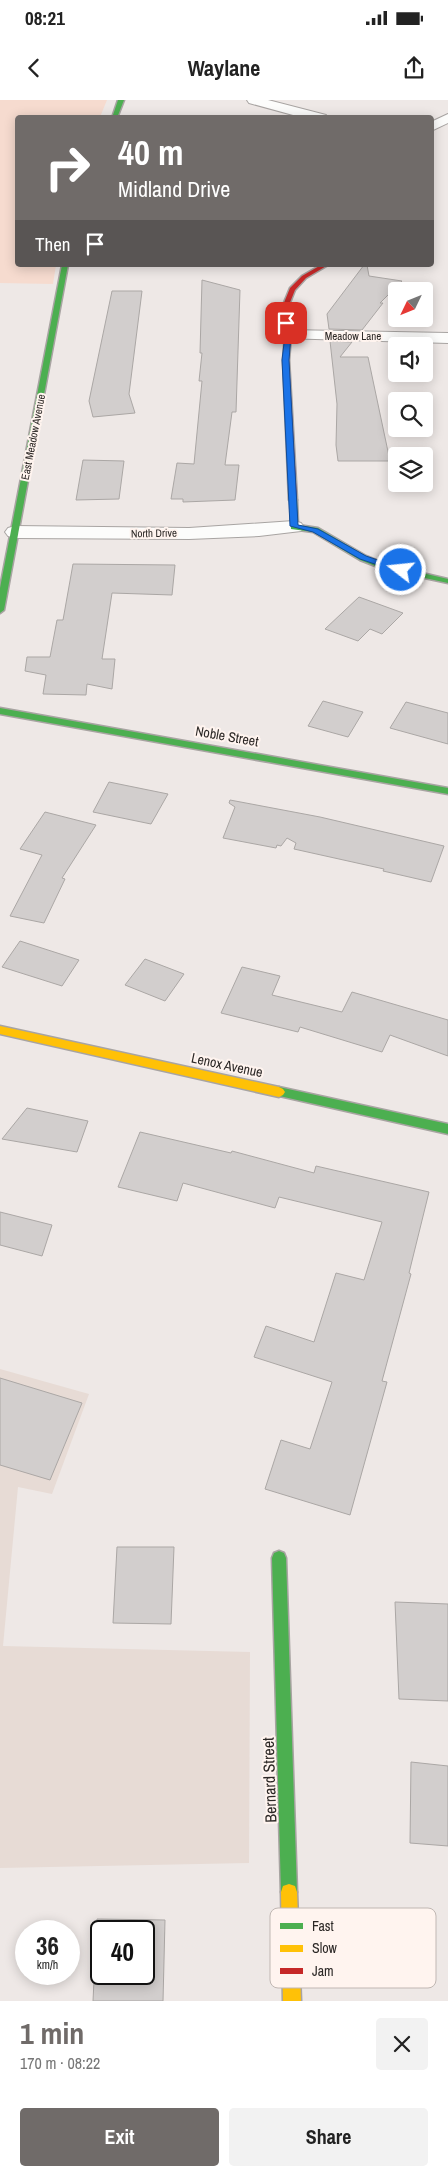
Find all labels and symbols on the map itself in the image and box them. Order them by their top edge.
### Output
north arrow [388,282,432,328]
pin [265,302,307,344]
street label: Meadow Lane [325,329,381,343]
street label: East Meadow Avenue [18,393,48,481]
street label: North Drive [131,526,177,540]
position arrow [374,543,426,595]
street label: Noble Street [194,722,260,750]
street label: Lenox Avenue [190,1049,264,1081]
street label: Bernard Street [257,1737,281,1823]
legend [270,1908,436,1988]
text: Fast [312,1917,334,1935]
speed limit sign: 40 [90,1920,155,1985]
text: Slow [312,1939,338,1957]
text: Jam [312,1962,334,1980]

